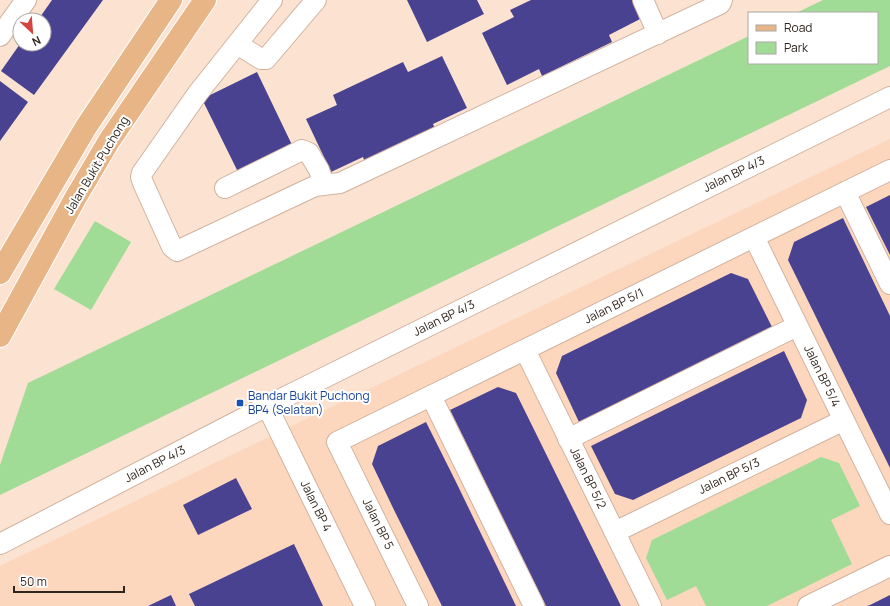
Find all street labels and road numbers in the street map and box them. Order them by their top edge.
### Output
street label: Jalan Bukit Puchong [61,113,132,217]
street label: Jalan BP 4/3 [700,151,767,196]
street label: Jalan BP 5/1 [581,284,646,327]
street label: Jalan BP 4/3 [410,295,477,340]
street label: Jalan BP 5/4 [800,342,845,410]
street label: Jalan BP 4/3 [121,441,188,486]
street label: Jalan BP 5/2 [566,444,611,512]
street label: Jalan BP 5/3 [695,453,762,498]
street label: Jalan BP 4 [297,477,336,534]
street label: Jalan BP 5 [359,495,398,552]

